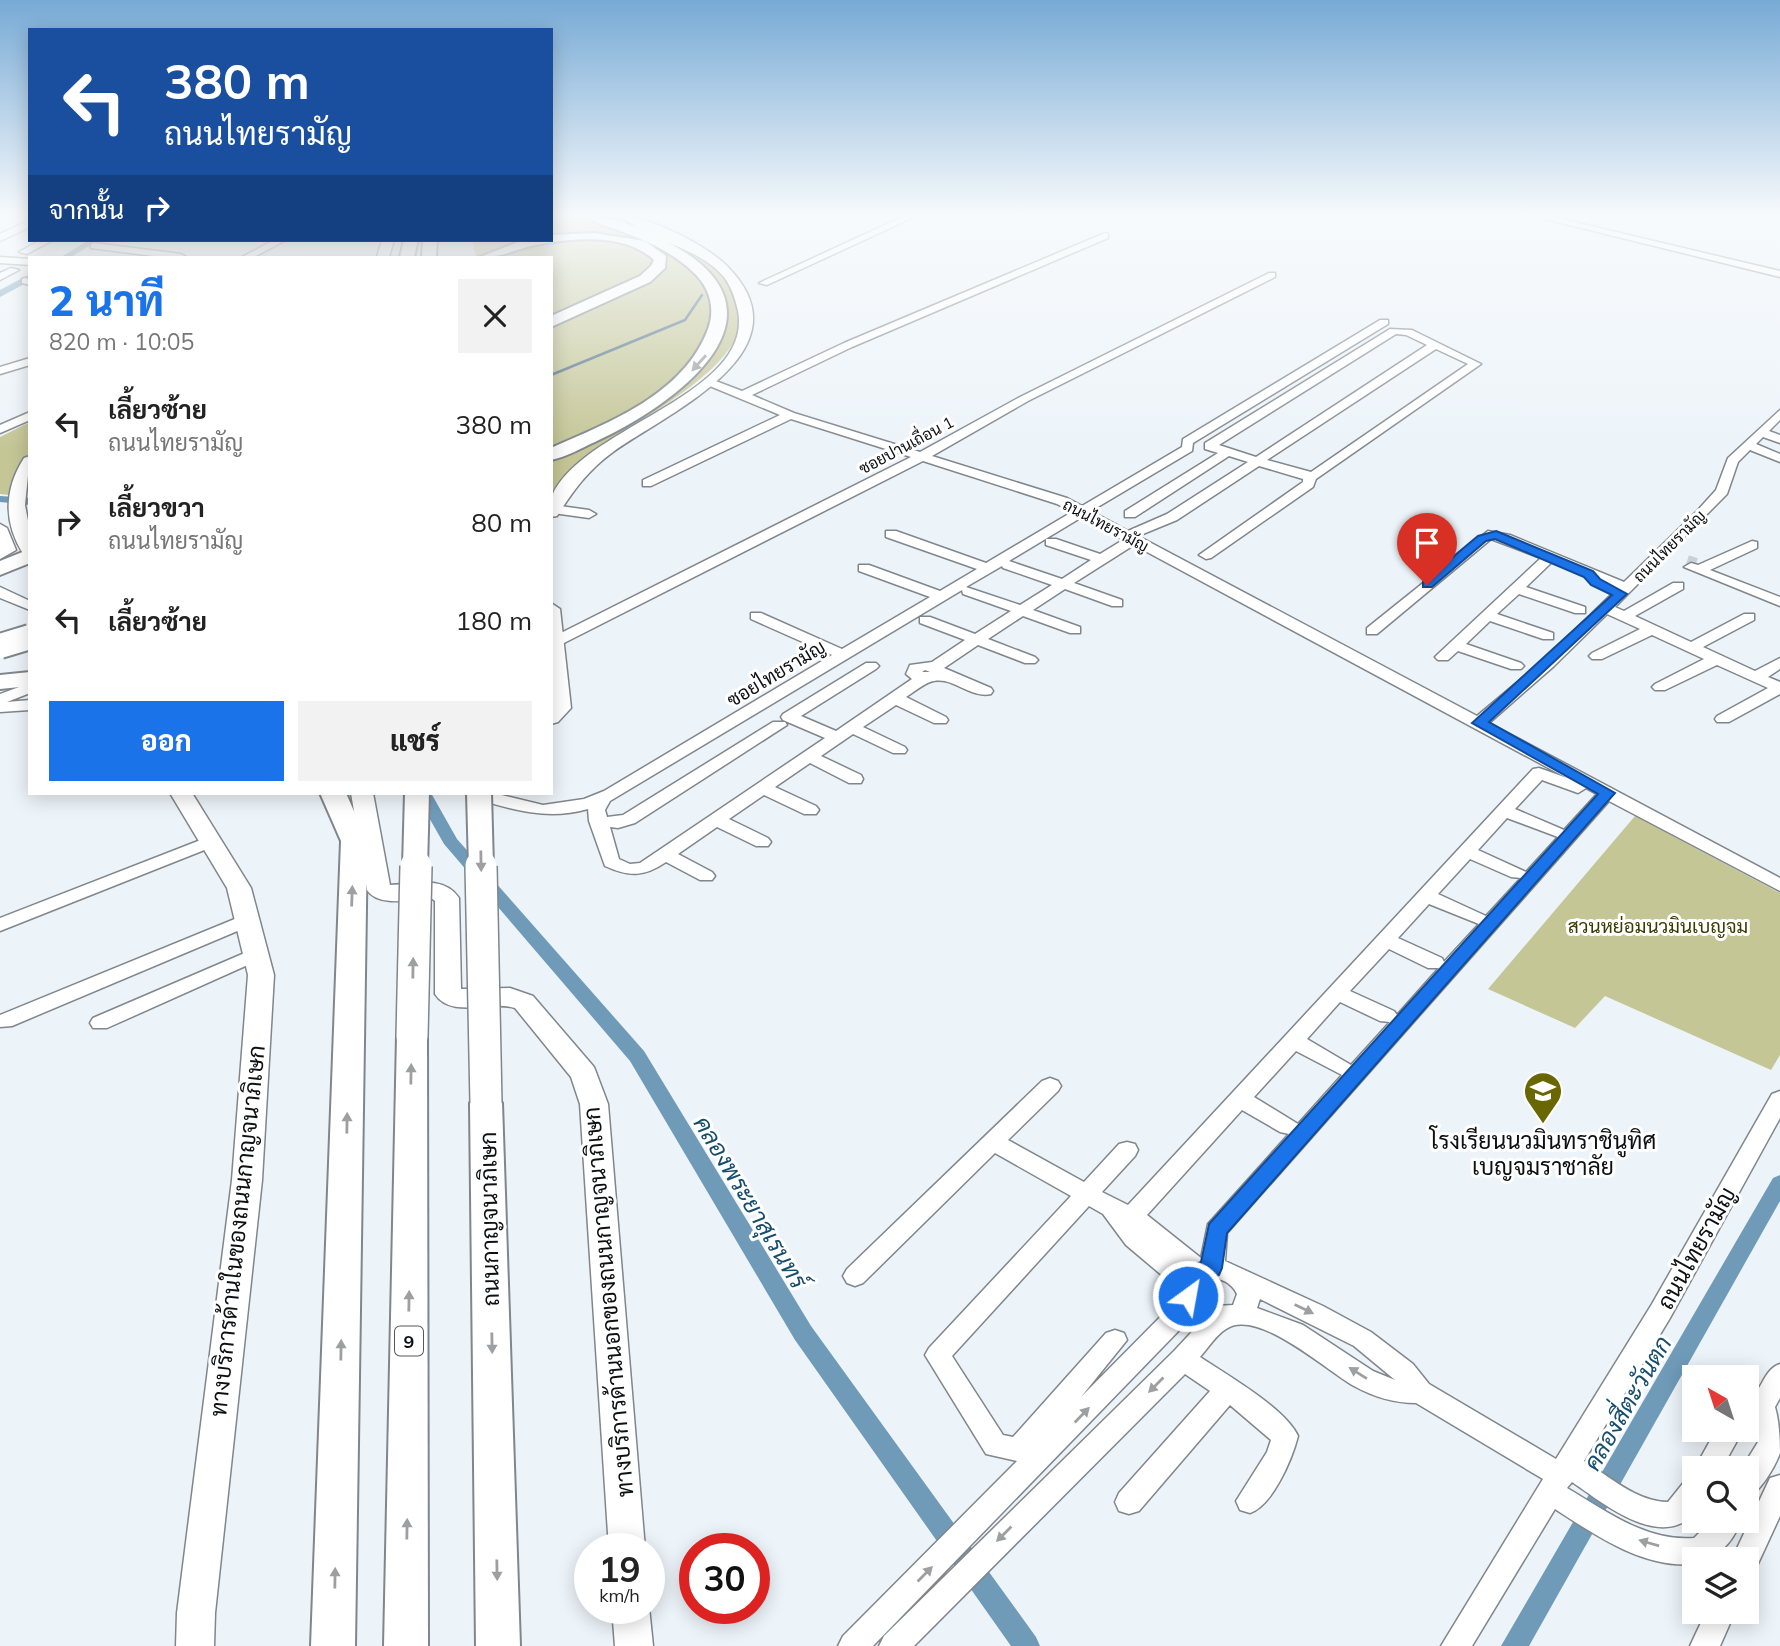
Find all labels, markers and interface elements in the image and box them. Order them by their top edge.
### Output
text: 380 m [164,50,310,111]
icon: left [49,56,140,147]
text: ถนนไทยรามัญ [164,113,352,153]
icon: right [138,189,176,227]
text: จากนั้น [49,193,124,226]
text: 2 นาที [49,274,164,327]
button: close [458,279,532,353]
text: 820 m · 10:05 [49,327,194,356]
one-way arrow [691,354,707,372]
text: เลี้ยวซ้าย [108,393,207,426]
icon: left [49,405,87,443]
text: 380 m [456,408,532,441]
street label: ซอยปานเถื่อน 1 [853,408,957,478]
text: ถนนไทยรามัญ [108,428,243,457]
text: เลี้ยวขวา [108,491,205,524]
street label: ถนนไทยรามัญ [1060,493,1153,556]
icon: right [49,503,87,541]
street label: ถนนไทยรามัญ [1628,505,1709,586]
text: 80 m [471,506,532,539]
pin [1397,513,1457,585]
icon: arrive [1408,524,1446,562]
text: ถนนไทยรามัญ [108,526,243,555]
icon: left [49,601,87,639]
text: 180 m [456,604,532,637]
text: เลี้ยวซ้าย [108,605,207,638]
street label: ซอยไทยรามัญ [723,634,829,712]
button: ออก [49,701,284,781]
button: แชร์ [298,701,532,781]
one-way arrow [475,850,487,872]
one-way arrow [346,884,357,906]
park label: สวนหย่อมนวมินเบญจม [1568,914,1748,938]
one-way arrow [408,957,419,979]
street label: ทางบริการด้านในของถนนกาญจนาภิเษก [202,1044,271,1418]
one-way arrow [405,1063,417,1085]
school or university icon: โรงเรียนนวมินทราชินูทิศ เบญจมราชาลัย [1522,1070,1564,1125]
street label: ทางบริการด้านนอกของถนนกาญจนาภิเษก [576,1106,640,1498]
water label: คลองพระยาสุเรนทร์ [686,1110,816,1297]
one-way arrow [341,1112,352,1134]
place label: โรงเรียนนวมินทราชินูทิศ เบญจมราชาลัย [1428,1125,1656,1181]
street label: ถนนกาญจนาภิเษก [473,1131,505,1307]
street label: ถนนไทยรามัญ [1650,1181,1742,1314]
position arrow [1151,1259,1225,1333]
one-way arrow [403,1290,415,1312]
one-way arrow [1294,1303,1314,1315]
road number: 9 [395,1326,423,1356]
water label: คลองสี่ตะวันตก [1572,1328,1678,1476]
one-way arrow [486,1332,497,1354]
one-way arrow [335,1339,346,1361]
north arrow [1682,1365,1759,1442]
map controls [1682,1365,1759,1624]
one-way arrow [1348,1367,1367,1380]
one-way arrow [1148,1377,1165,1393]
one-way arrow [1074,1407,1090,1424]
button: search [1682,1456,1759,1533]
one-way arrow [401,1518,413,1540]
one-way arrow [996,1526,1013,1543]
speed limit sign: 30 [679,1533,770,1624]
one-way arrow [1638,1538,1659,1548]
text: 19 [598,1547,641,1591]
button: layers [1682,1547,1759,1624]
one-way arrow [491,1559,502,1581]
one-way arrow [916,1566,933,1582]
one-way arrow [329,1567,341,1589]
text: km/h [599,1584,640,1607]

